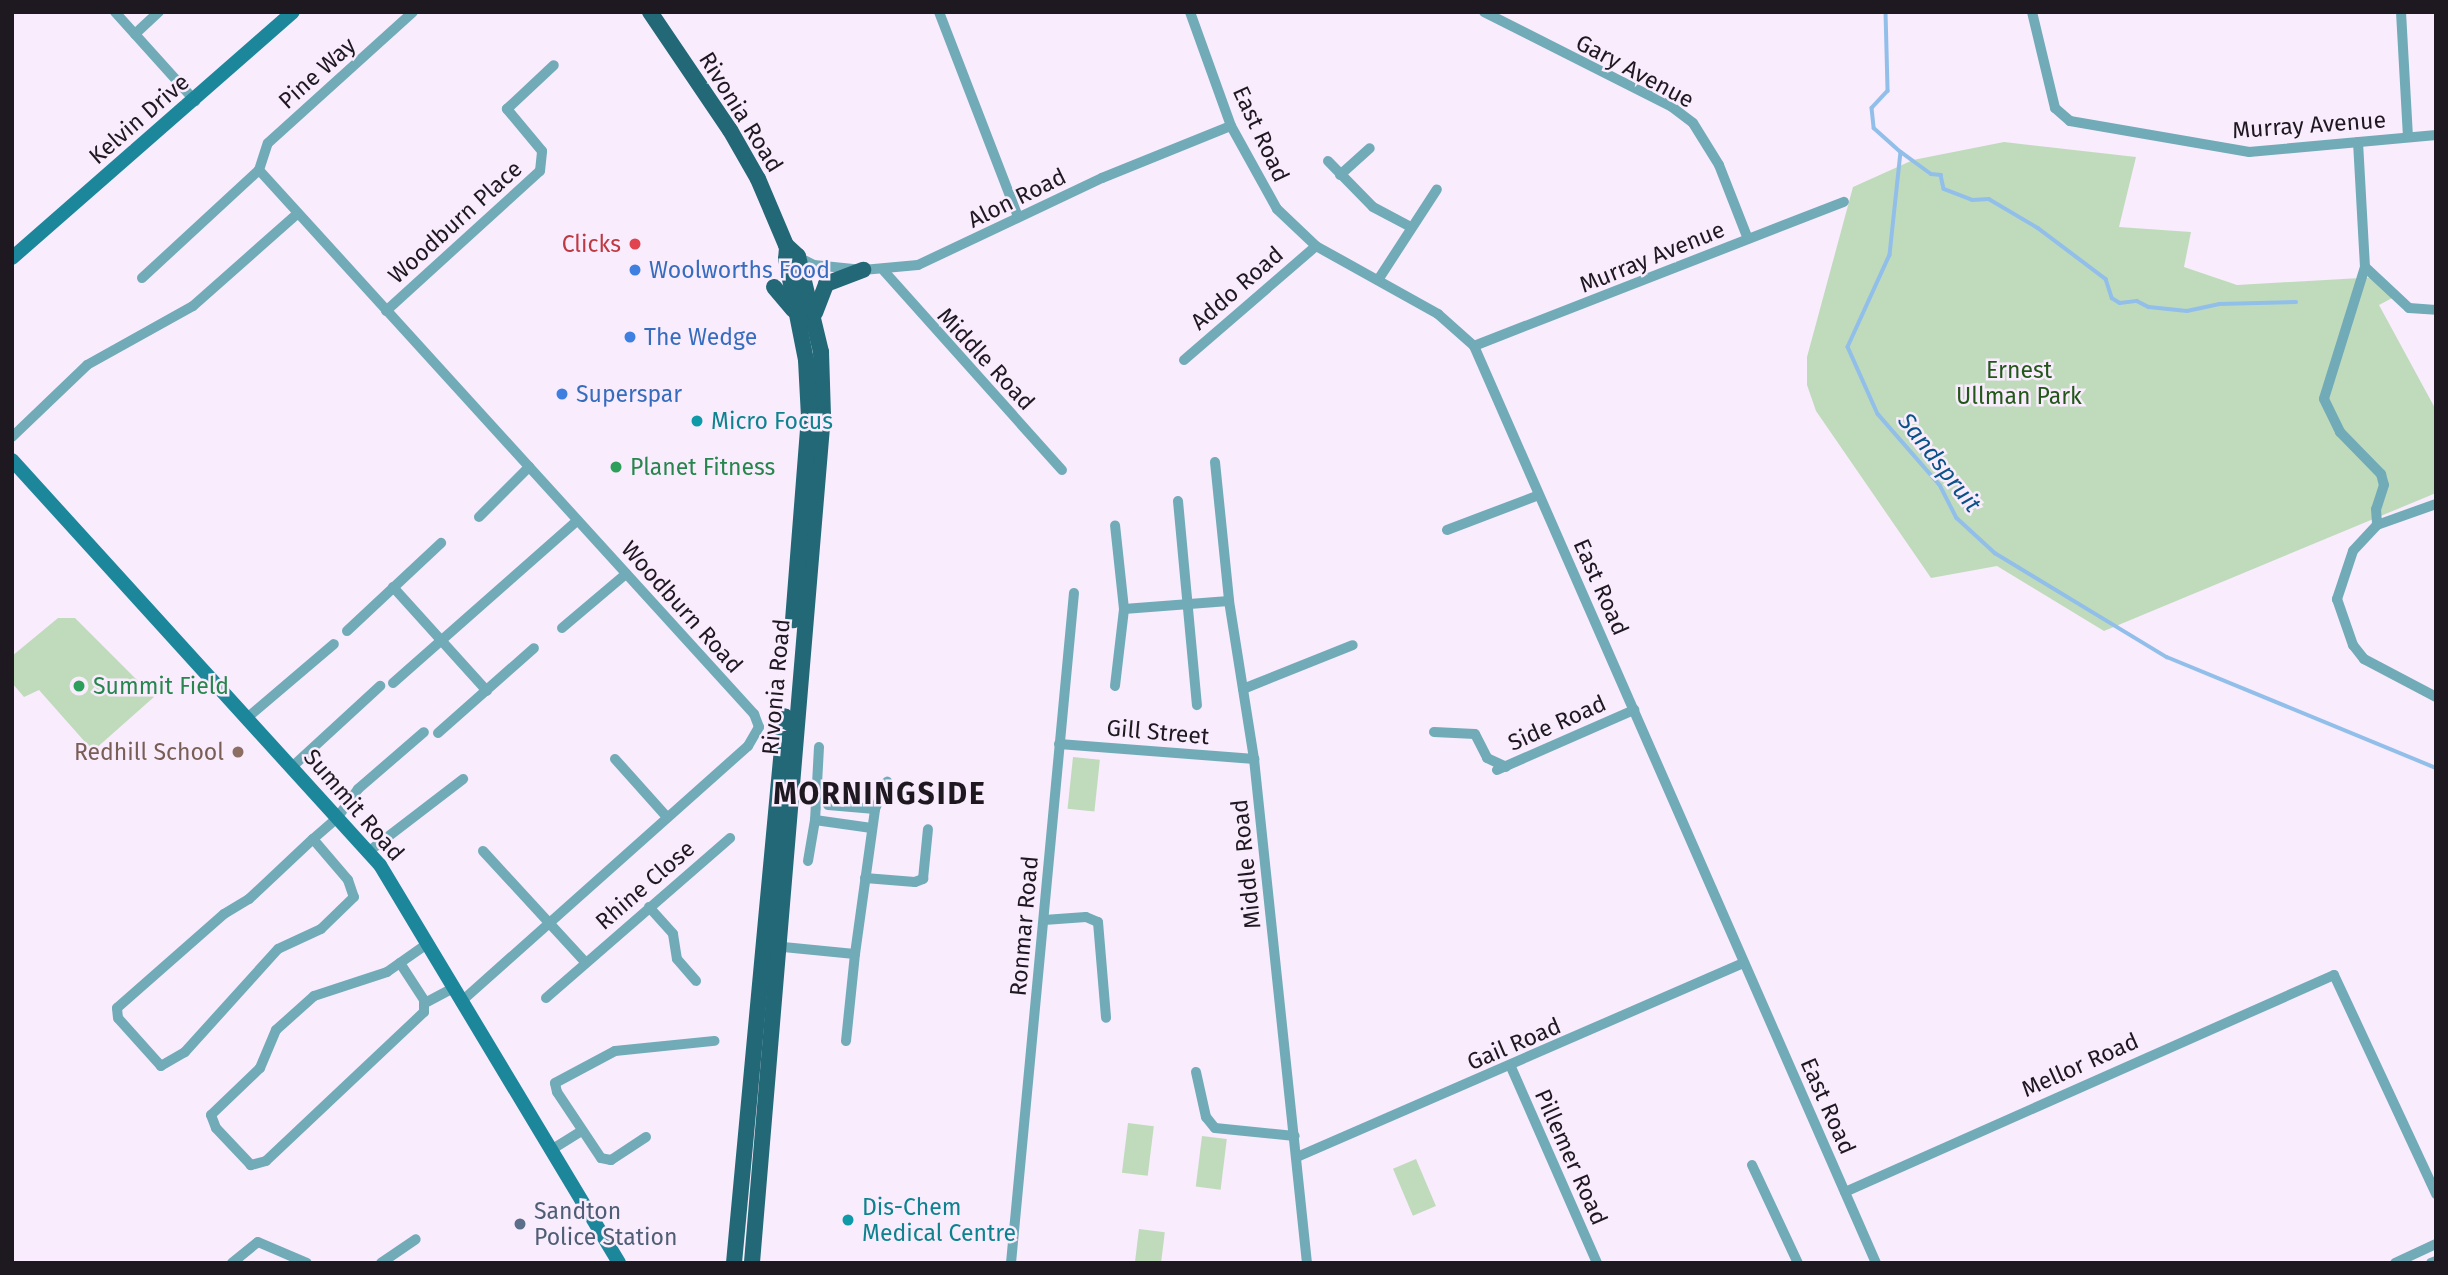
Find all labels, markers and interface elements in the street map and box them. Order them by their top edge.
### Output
street label: Gary Avenue [1571,28,1699,114]
street label: Pine Way [273,31,361,115]
street label: Rivonia Road [693,47,789,177]
street label: Kelvin Drive [83,68,195,170]
street label: East Road [1227,82,1295,186]
street label: Murray Avenue [2231,106,2387,144]
street label: Woodburn Place [383,155,527,289]
street label: Alon Road [963,162,1071,234]
street label: Murray Avenue [1575,215,1729,299]
place label: Clicks [562,230,621,258]
marker: Clicks [627,236,643,252]
street label: Addo Road [1185,240,1289,336]
place label: Woolworths Food [649,256,830,284]
marker: Woolworths Food [627,262,643,278]
street label: Middle Road [932,302,1040,416]
place label: The Wedge [644,323,757,351]
marker: The Wedge [622,329,638,345]
park label: Ernest Ullman Park [1956,356,2082,410]
place label: Superspar [576,380,682,408]
marker: Superspar [554,386,570,402]
place label: Micro Focus [711,407,833,435]
water label: Sandspruit [1891,408,1987,518]
marker: Micro Focus [689,413,705,429]
place label: Planet Fitness [630,453,775,481]
marker: Planet Fitness [608,459,624,475]
street label: Woodburn Road [616,535,748,679]
street label: East Road [1568,535,1634,639]
street label: Rivonia Road [756,618,796,756]
place label: Summit Field [93,672,229,700]
marker: Summit Field [71,678,87,694]
street label: Side Road [1504,689,1610,757]
street label: Gill Street [1106,714,1210,750]
place label: Redhill School [74,738,224,766]
street label: Summit Road [298,743,410,867]
marker: Redhill School [230,744,246,760]
district label: MORNINGSIDE [775,776,985,812]
street label: Middle Road [1225,798,1267,930]
street label: Rhine Close [590,835,700,935]
street label: Ronmar Road [1004,855,1044,997]
street label: Gail Road [1463,1012,1565,1076]
street label: Mellor Road [2017,1027,2143,1103]
street label: East Road [1795,1054,1861,1158]
street label: Pillemer Road [1529,1085,1613,1229]
place label: Dis-Chem Medical Centre [862,1193,1016,1247]
place label: Sandton Police Station [534,1197,677,1251]
marker: Dis-Chem Medical Centre [840,1212,856,1228]
marker: Sandton Police Station [512,1216,528,1232]

